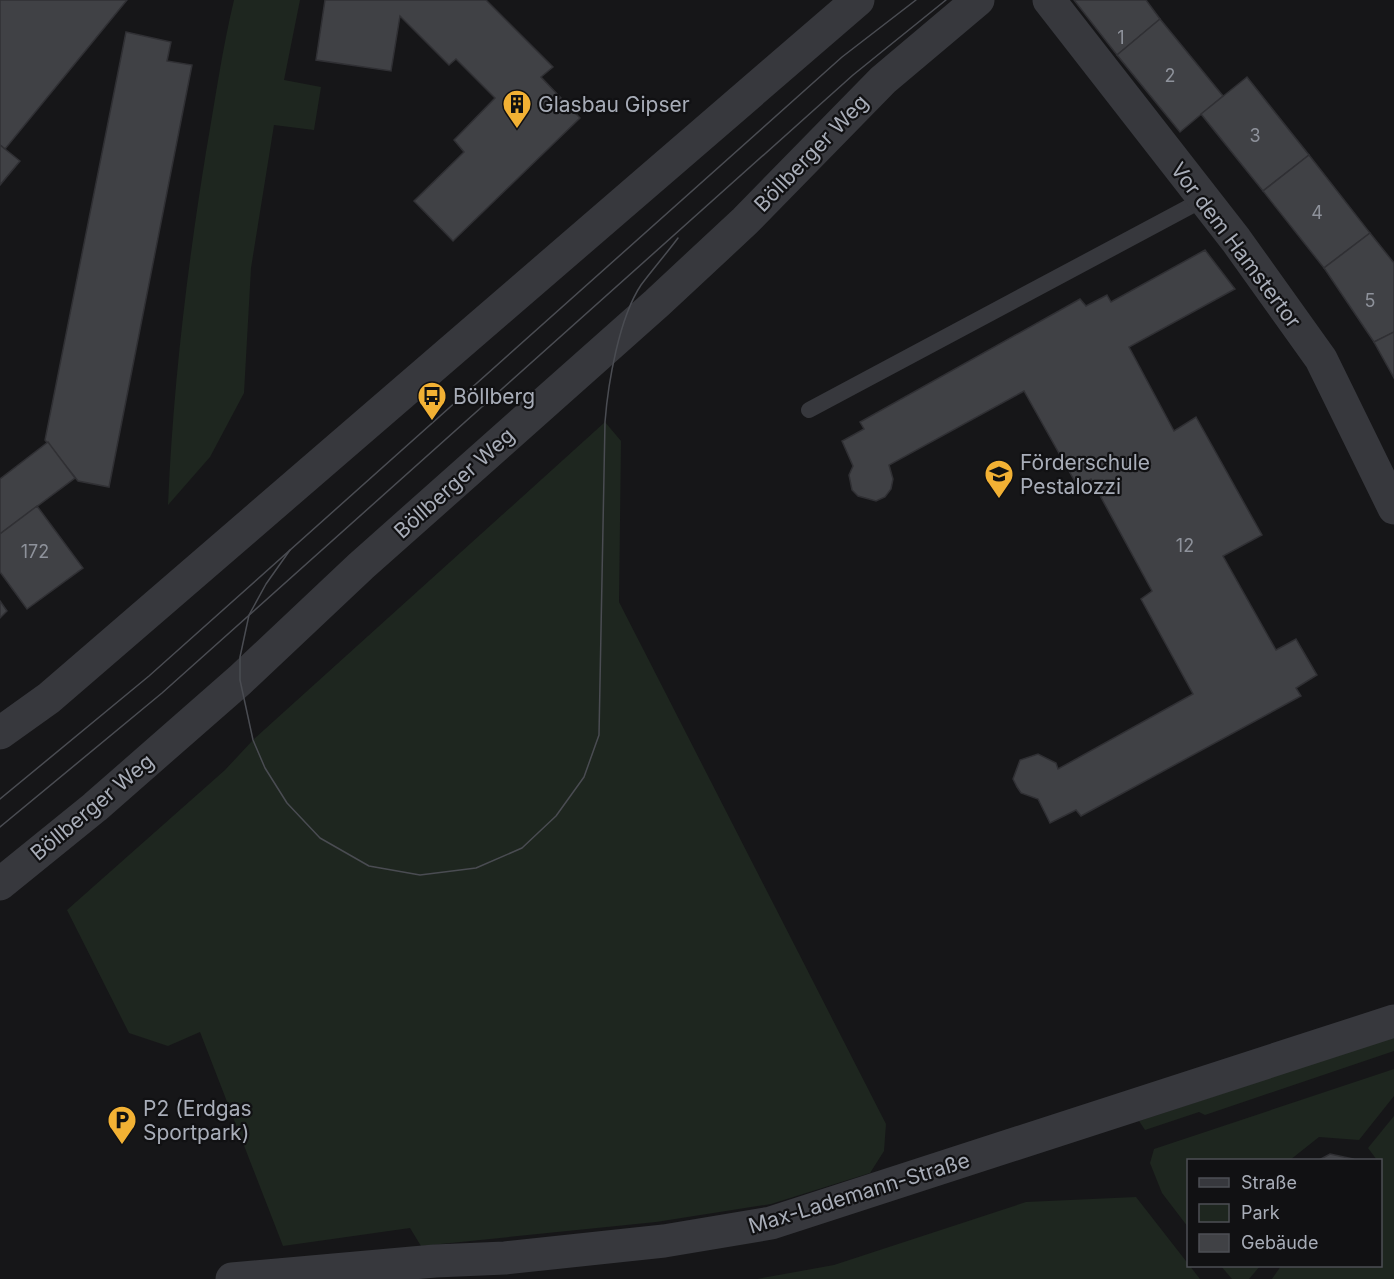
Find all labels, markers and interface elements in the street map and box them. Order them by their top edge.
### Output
house number: 1 [1117,27,1125,48]
house number: 2 [1165,65,1175,86]
building icon: Glasbau Gipser [501,88,533,130]
street label: Böllberger Weg [749,89,873,217]
place label: Glasbau Gipser [538,92,690,117]
house number: 3 [1249,125,1261,146]
street label: Vor dem Hamstertor [1166,157,1306,333]
house number: 4 [1311,202,1323,223]
house number: 5 [1365,290,1375,311]
bus stop icon: Böllberg [416,380,448,422]
place label: Böllberg [453,384,535,409]
street label: Böllberger Weg [389,423,519,543]
place label: Förderschule Pestalozzi [1020,450,1150,499]
school or university icon: Förderschule Pestalozzi [983,458,1015,500]
house number: 12 [1176,535,1194,556]
house number: 172 [21,541,49,562]
street label: Böllberger Weg [25,748,159,866]
place label: P2 (Erdgas Sportpark) [143,1096,252,1145]
parking icon: P2 (Erdgas Sportpark) [106,1104,138,1146]
street label: Max-Lademann-Straße [745,1147,973,1239]
legend [1187,1159,1382,1267]
text: Straße [1241,1172,1297,1193]
text: Park [1241,1202,1280,1223]
text: Gebäude [1241,1232,1318,1253]

